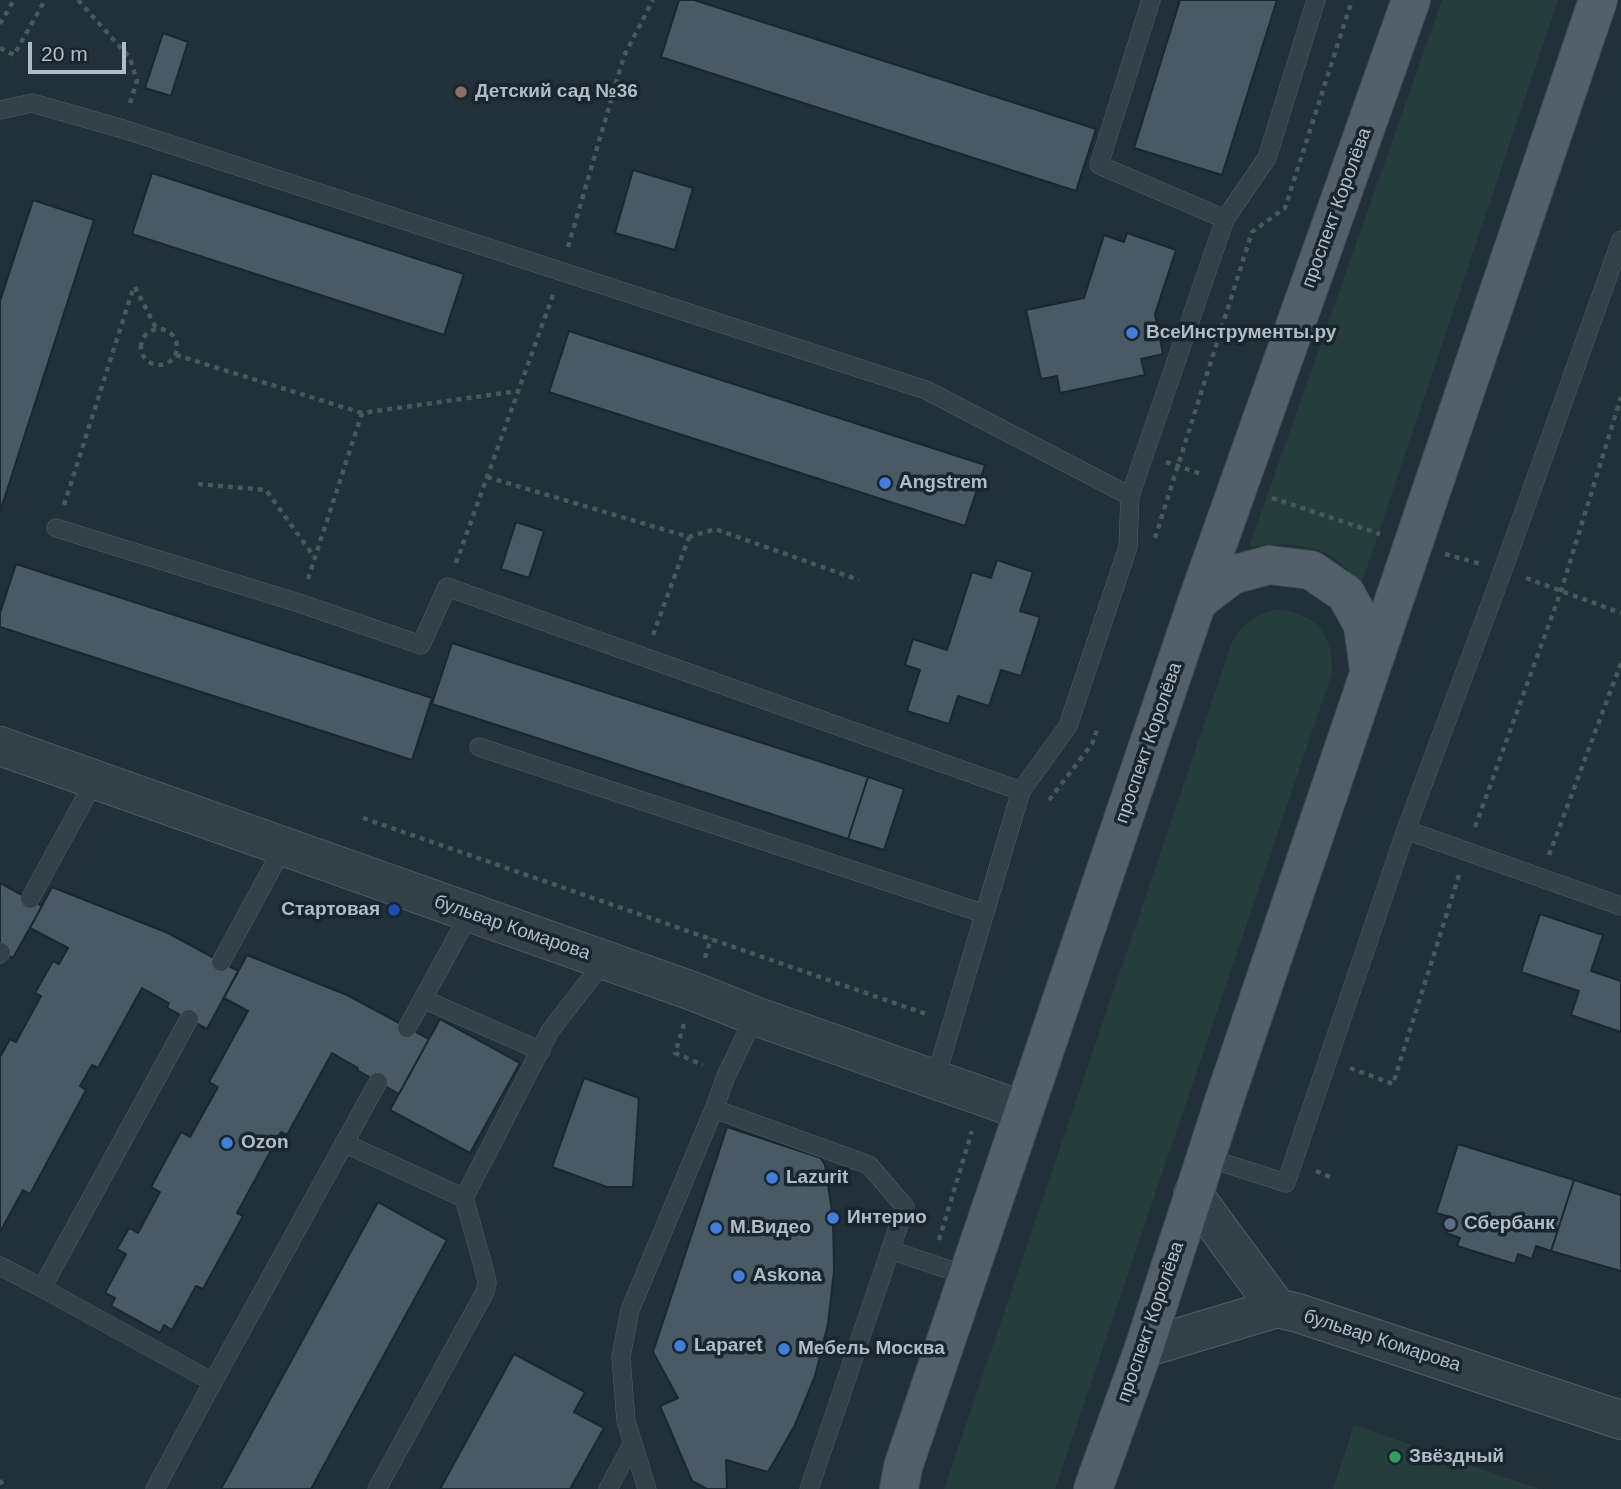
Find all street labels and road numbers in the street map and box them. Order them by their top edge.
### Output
street label: проспект Королёва [1297,125,1377,291]
street label: проспект Королёва [1111,660,1187,826]
street label: бульвар Комарова [431,891,593,965]
street label: проспект Королёва [1113,1239,1189,1405]
street label: бульвар Комарова [1301,1305,1463,1377]

